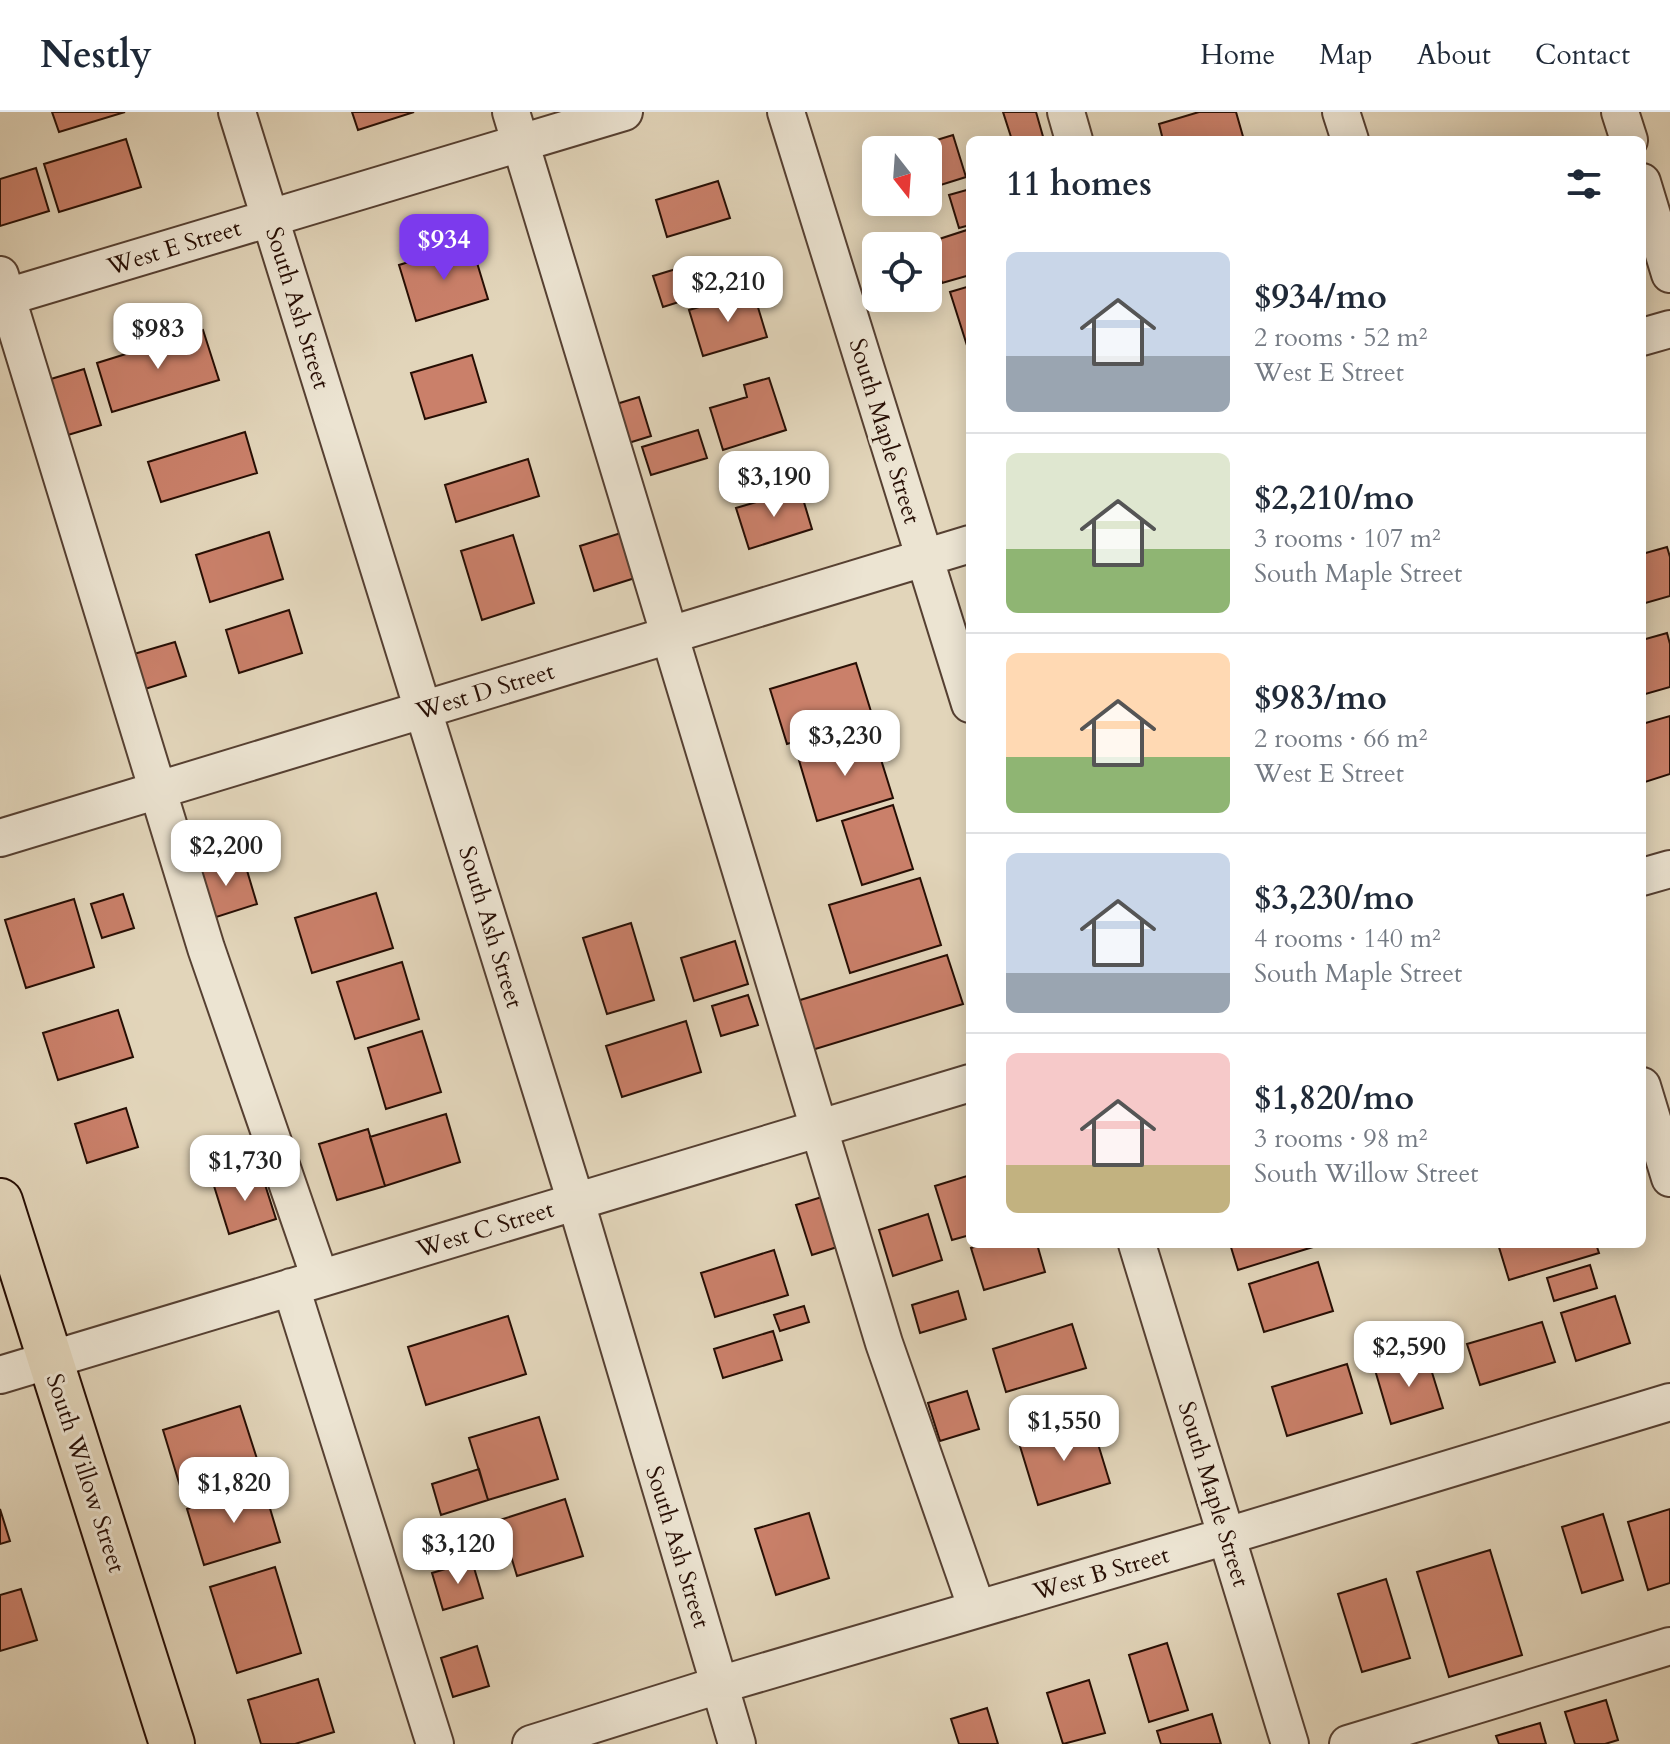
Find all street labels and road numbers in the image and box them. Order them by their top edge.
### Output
street label: West E Street [102,211,246,284]
street label: South Ash Street [257,223,338,394]
street label: South Maple Street [841,334,929,528]
street label: West D Street [411,655,559,728]
street label: South Ash Street [450,842,531,1013]
street label: West C Street [411,1193,558,1266]
street label: South Willow Street [38,1370,133,1577]
street label: South Maple Street [1170,1397,1258,1591]
street label: South Ash Street [637,1462,718,1633]
street label: West B Street [1028,1538,1173,1609]

